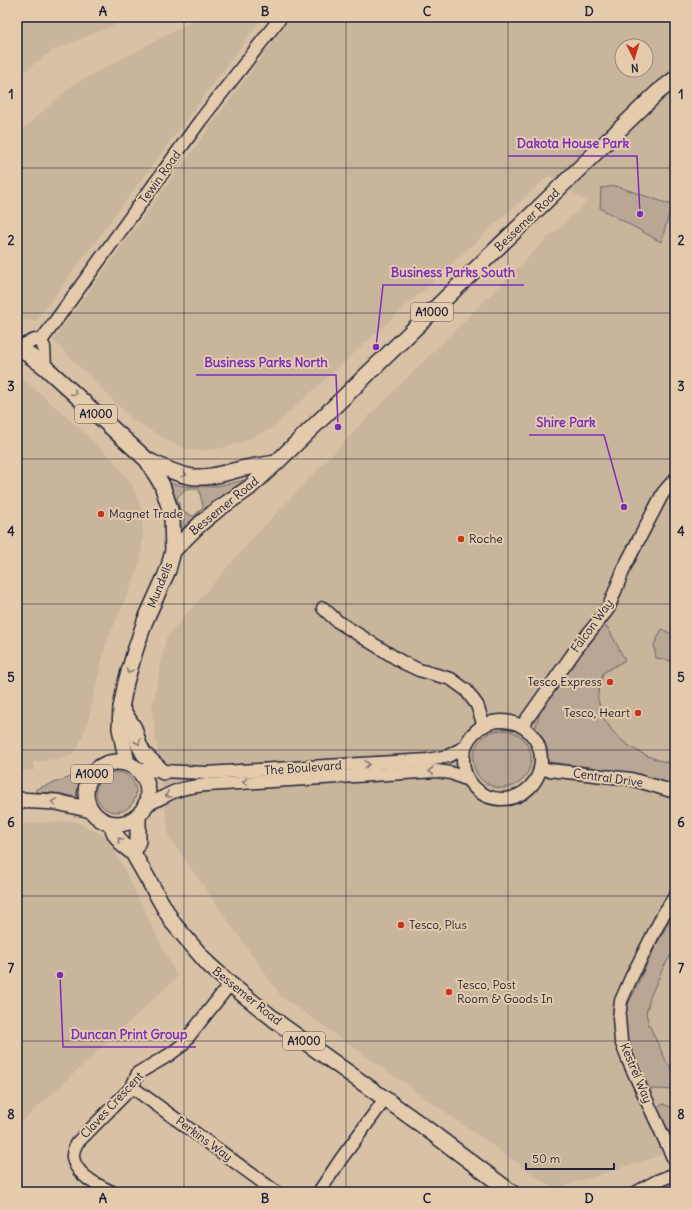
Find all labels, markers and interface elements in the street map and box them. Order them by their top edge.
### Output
text: A [99,3,108,20]
text: B [261,3,270,20]
text: C [423,3,432,20]
text: D [584,3,594,20]
north arrow [614,38,654,78]
text: N [630,61,639,75]
text: 1 [8,86,14,103]
text: 1 [678,86,684,103]
callout: Dakota House Park [508,131,637,156]
text: Dakota House Park [517,135,630,152]
street label: Tewin Road [135,147,184,206]
street label: Bessemer Road [491,185,562,254]
text: 2 [7,232,15,249]
text: 2 [677,232,685,249]
callout: Business Parks South [383,260,524,285]
text: Business Parks South [391,264,516,281]
road number: A1000 [411,303,453,321]
callout: Business Parks North [196,350,336,375]
text: Business Parks North [204,354,328,371]
text: 3 [7,378,15,395]
text: 3 [677,378,685,395]
one-way arrow [69,389,77,396]
road number: A1000 [75,405,117,423]
callout: Shire Park [529,410,604,435]
text: Shire Park [536,414,596,431]
one-way arrow [180,470,187,478]
street label: Bessemer Road [186,473,261,538]
place label: Magnet Trade [109,506,183,521]
marker: Magnet Trade [96,509,106,519]
text: 4 [7,523,15,540]
text: 4 [677,523,685,540]
place label: Roche [469,531,503,546]
marker: Roche [456,534,466,544]
street label: Mundells [144,560,175,610]
street label: Falcon Way [567,596,616,655]
one-way arrow [125,667,134,674]
text: 5 [7,669,15,686]
text: 5 [677,669,685,686]
place label: Tesco Express [527,674,602,689]
marker: Tesco Express [605,677,615,687]
place label: Tesco, Heart [564,705,630,720]
marker: Tesco, Heart [633,708,643,718]
one-way arrow [134,739,142,746]
street label: The Boulevard [264,757,342,778]
one-way arrow [364,759,370,768]
road number: A1000 [71,765,113,783]
street label: Central Drive [572,765,644,790]
one-way arrow [428,767,434,775]
one-way arrow [242,778,248,787]
one-way arrow [165,790,172,798]
one-way arrow [51,798,57,807]
text: 6 [7,814,15,831]
text: 6 [677,814,685,831]
one-way arrow [117,838,124,845]
place label: Tesco, Plus [409,917,467,932]
marker: Tesco, Plus [396,920,406,930]
text: 7 [8,960,15,977]
text: 7 [678,960,685,977]
street label: Bessemer Road [210,963,285,1028]
place label: Tesco, Post Room & Goods In [457,977,553,1006]
marker: Tesco, Post Room & Goods In [444,987,454,997]
callout: Duncan Print Group [63,1022,196,1047]
text: Duncan Print Group [71,1026,188,1043]
road number: A1000 [283,1032,325,1050]
street label: Kestrel Way [617,1041,656,1105]
street label: Claves Crescent [77,1068,146,1141]
text: 8 [7,1106,15,1123]
text: 8 [677,1106,685,1123]
street label: Perkins Way [173,1113,236,1164]
scale bar [526,1145,614,1171]
text: 50 m [532,1151,561,1166]
text: A [99,1190,108,1207]
text: B [261,1190,270,1207]
text: C [423,1190,432,1207]
text: D [584,1190,594,1207]

